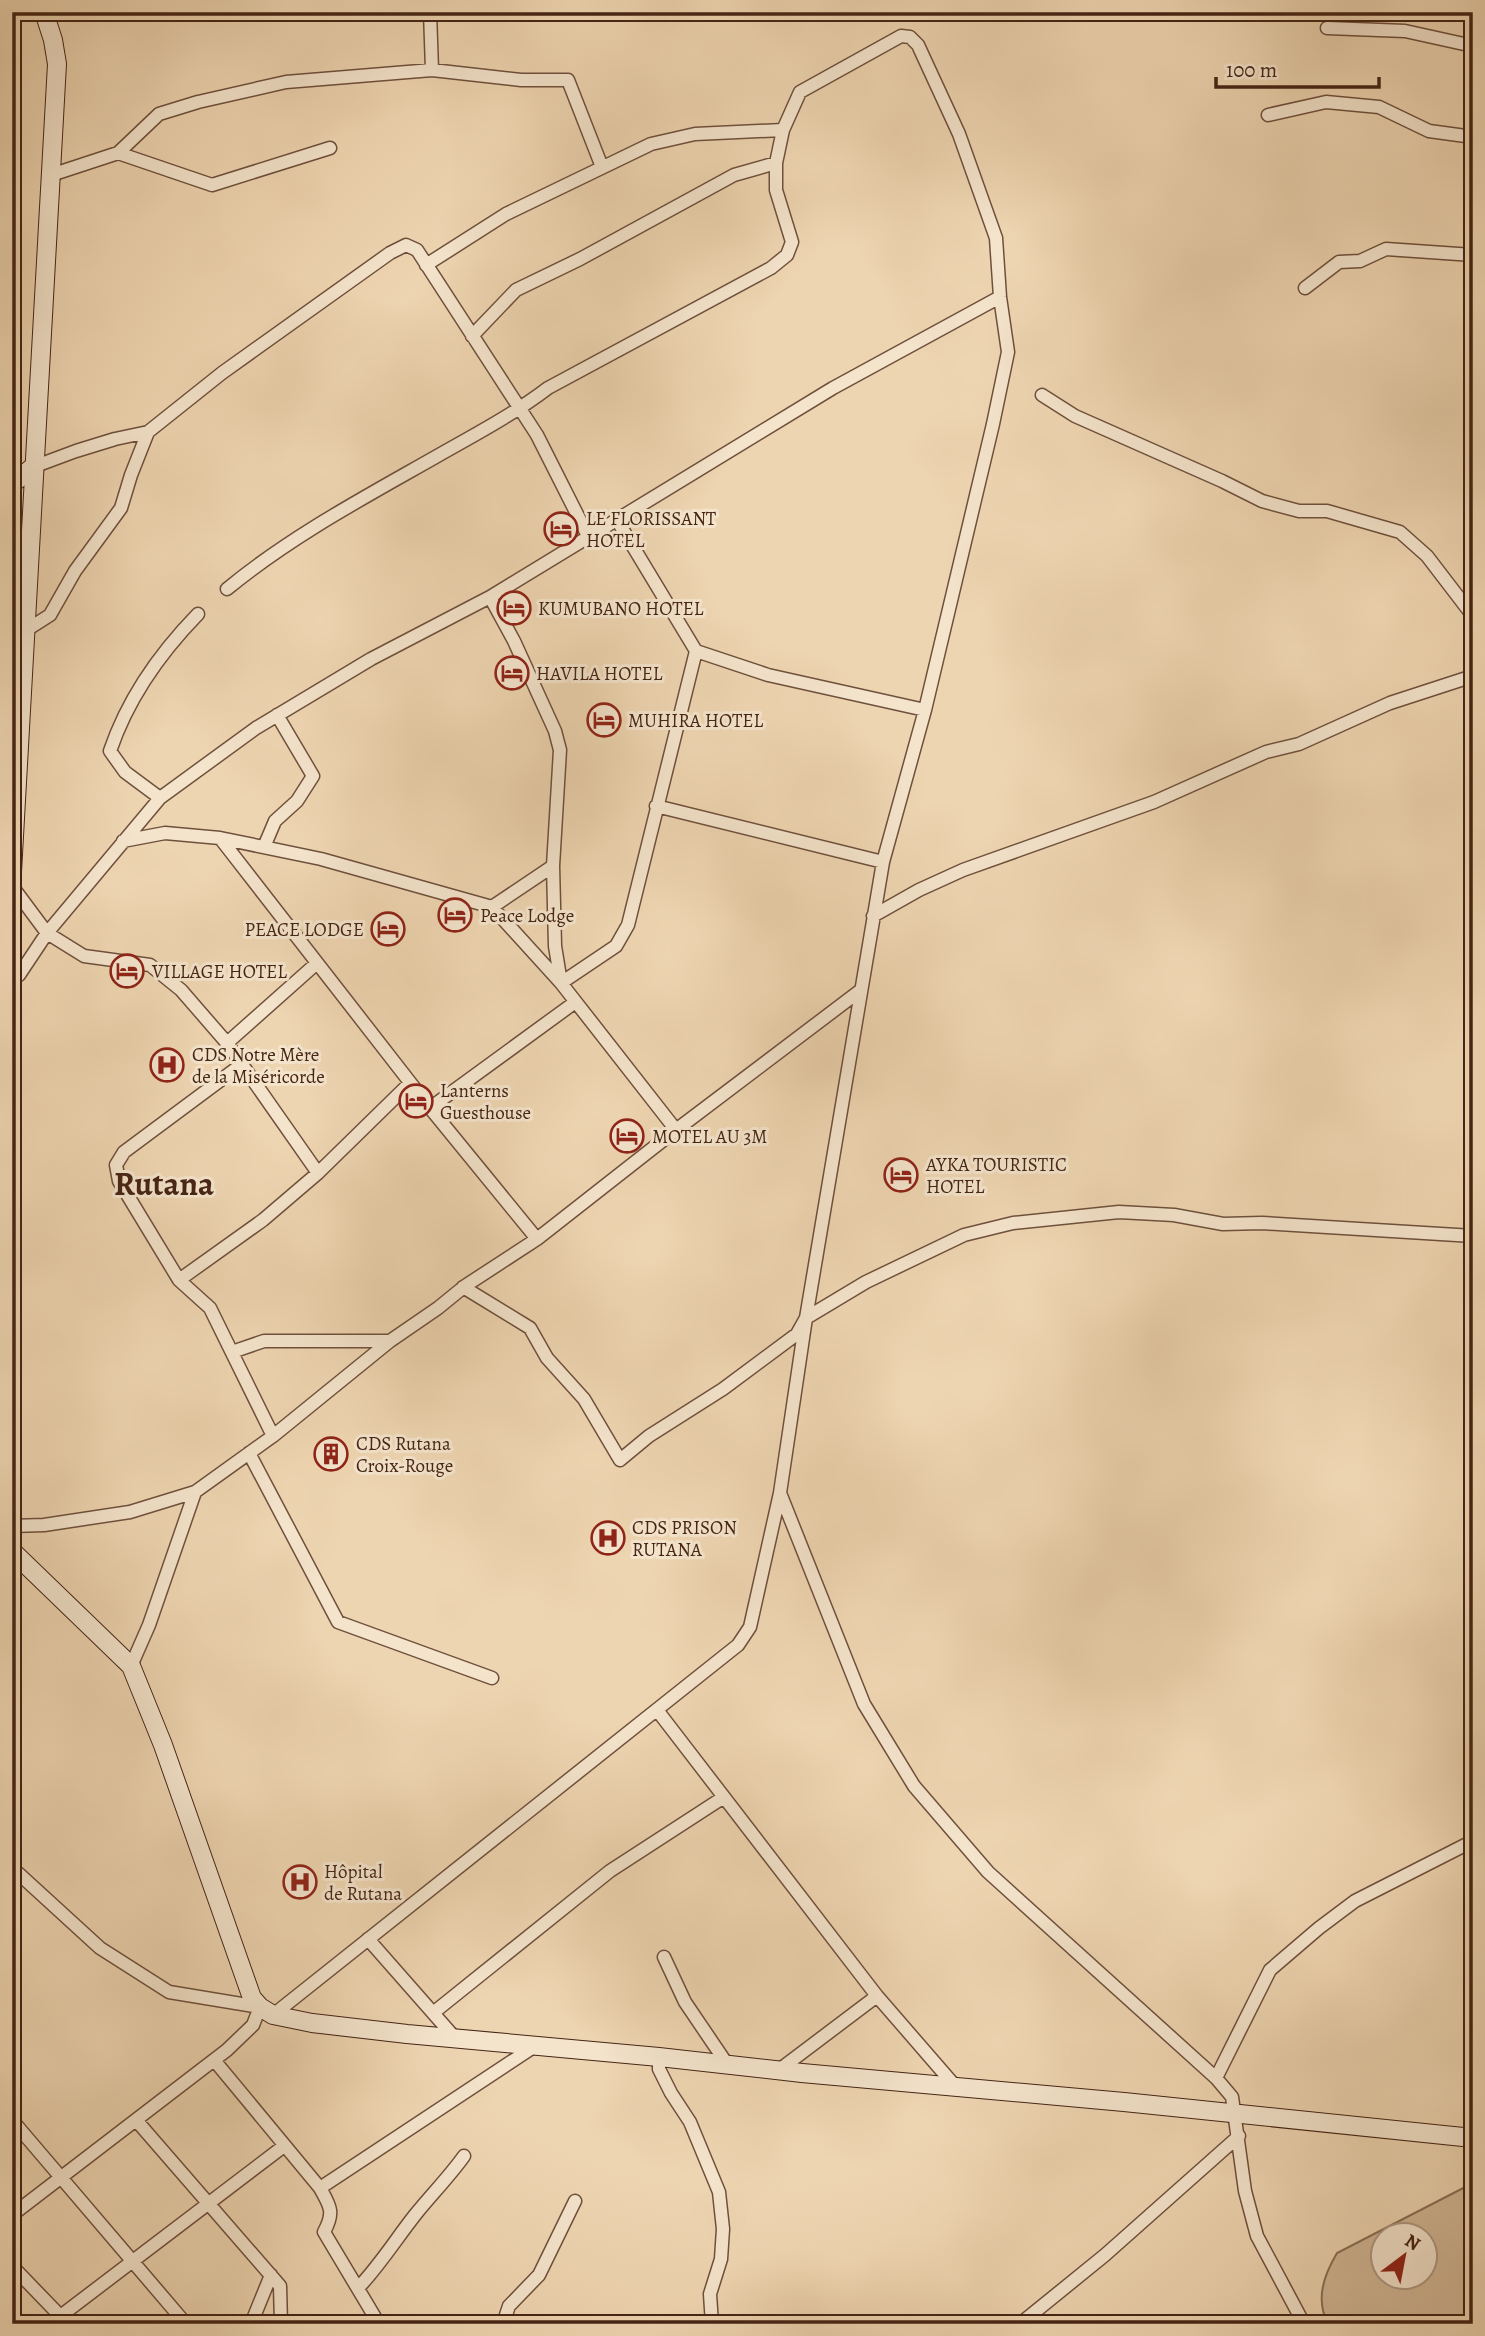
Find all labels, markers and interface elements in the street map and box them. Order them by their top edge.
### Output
scale bar [1216,46,1378,90]
text: 100 m [1226,56,1277,84]
place label: LE FLORISSANT HOTEL [586,506,717,554]
hotel icon: LE FLORISSANT HOTEL [542,510,580,548]
hotel icon: KUMUBANO HOTEL [495,589,533,627]
place label: KUMUBANO HOTEL [538,596,704,622]
hotel icon: HAVILA HOTEL [493,654,531,692]
place label: HAVILA HOTEL [536,661,663,687]
hotel icon: MUHIRA HOTEL [585,701,623,739]
place label: MUHIRA HOTEL [628,708,764,734]
hotel icon: Peace Lodge [436,896,474,934]
place label: Peace Lodge [480,903,574,929]
hotel icon: PEACE LODGE [369,910,407,948]
place label: PEACE LODGE [244,917,364,943]
hotel icon: VILLAGE HOTEL [108,952,146,990]
place label: VILLAGE HOTEL [151,959,287,985]
place label: CDS Notre Mère de la Miséricorde [192,1042,325,1090]
hospital icon: CDS Notre Mère de la Miséricorde [148,1046,186,1084]
place label: Lanterns Guesthouse [440,1078,531,1126]
hotel icon: Lanterns Guesthouse [397,1082,435,1120]
hotel icon: MOTEL AU 3M [608,1117,646,1155]
place label: MOTEL AU 3M [652,1124,767,1150]
place label: AYKA TOURISTIC HOTEL [925,1152,1067,1200]
hotel icon: AYKA TOURISTIC HOTEL [882,1156,920,1194]
district label: Rutana [114,1161,214,1206]
place label: CDS Rutana Croix-Rouge [356,1431,453,1479]
building icon: CDS Rutana Croix-Rouge [312,1435,350,1473]
place label: CDS PRISON RUTANA [632,1515,737,1563]
hospital icon: CDS PRISON RUTANA [589,1519,627,1557]
place label: Hôpital de Rutana [324,1859,402,1907]
hospital icon: Hôpital de Rutana [281,1863,319,1901]
north arrow [1370,2220,1440,2290]
text: N [1400,2228,1425,2257]

